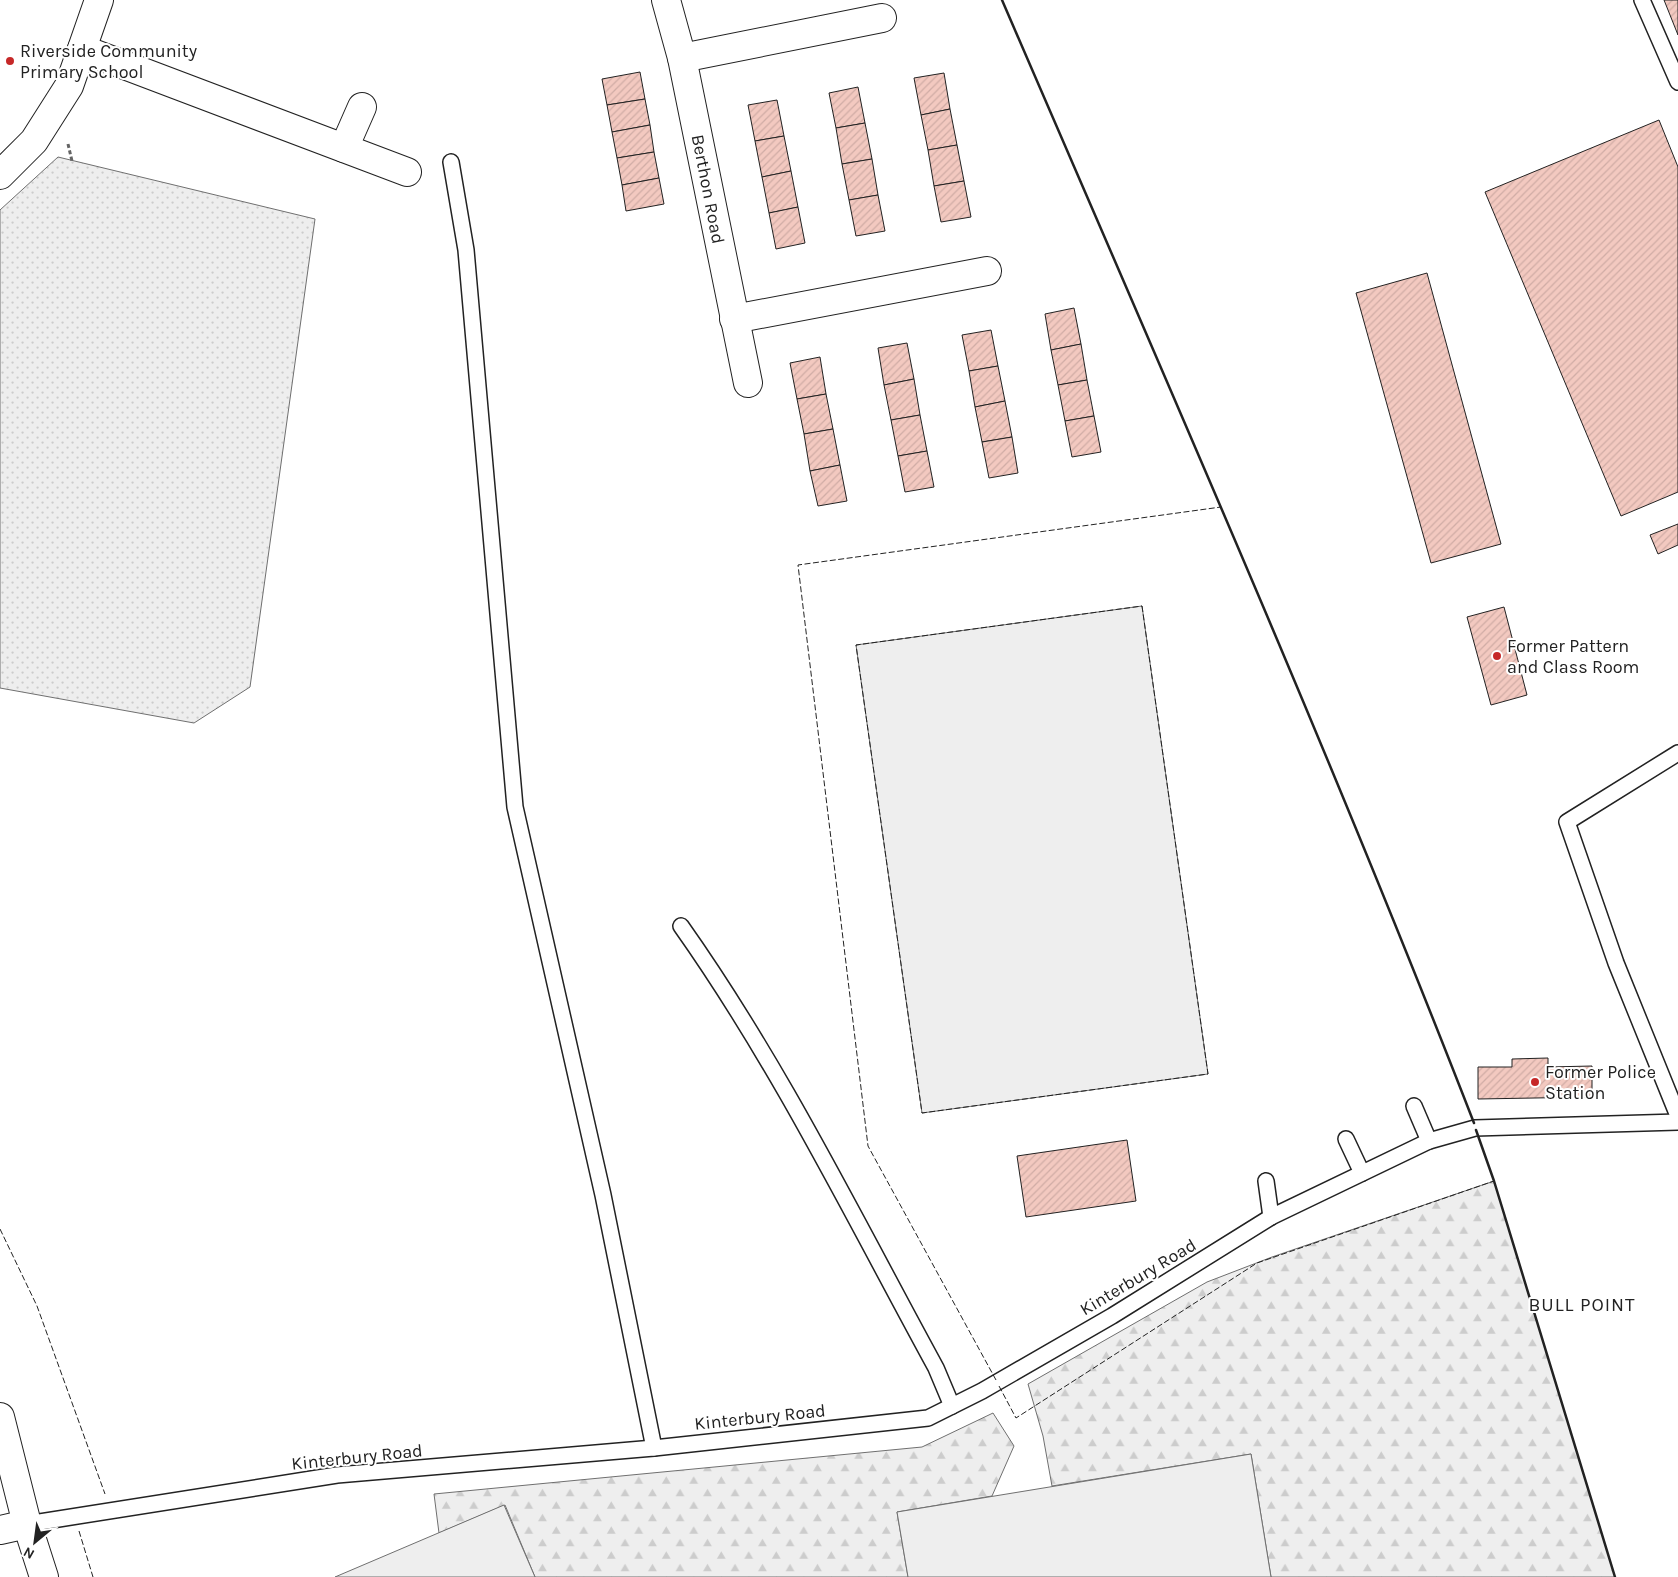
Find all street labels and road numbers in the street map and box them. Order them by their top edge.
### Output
street label: Berthon Road [687,132,729,246]
street label: Kinterbury Road [1076,1234,1200,1320]
street label: Kinterbury Road [693,1399,827,1435]
street label: Kinterbury Road [290,1439,424,1475]

